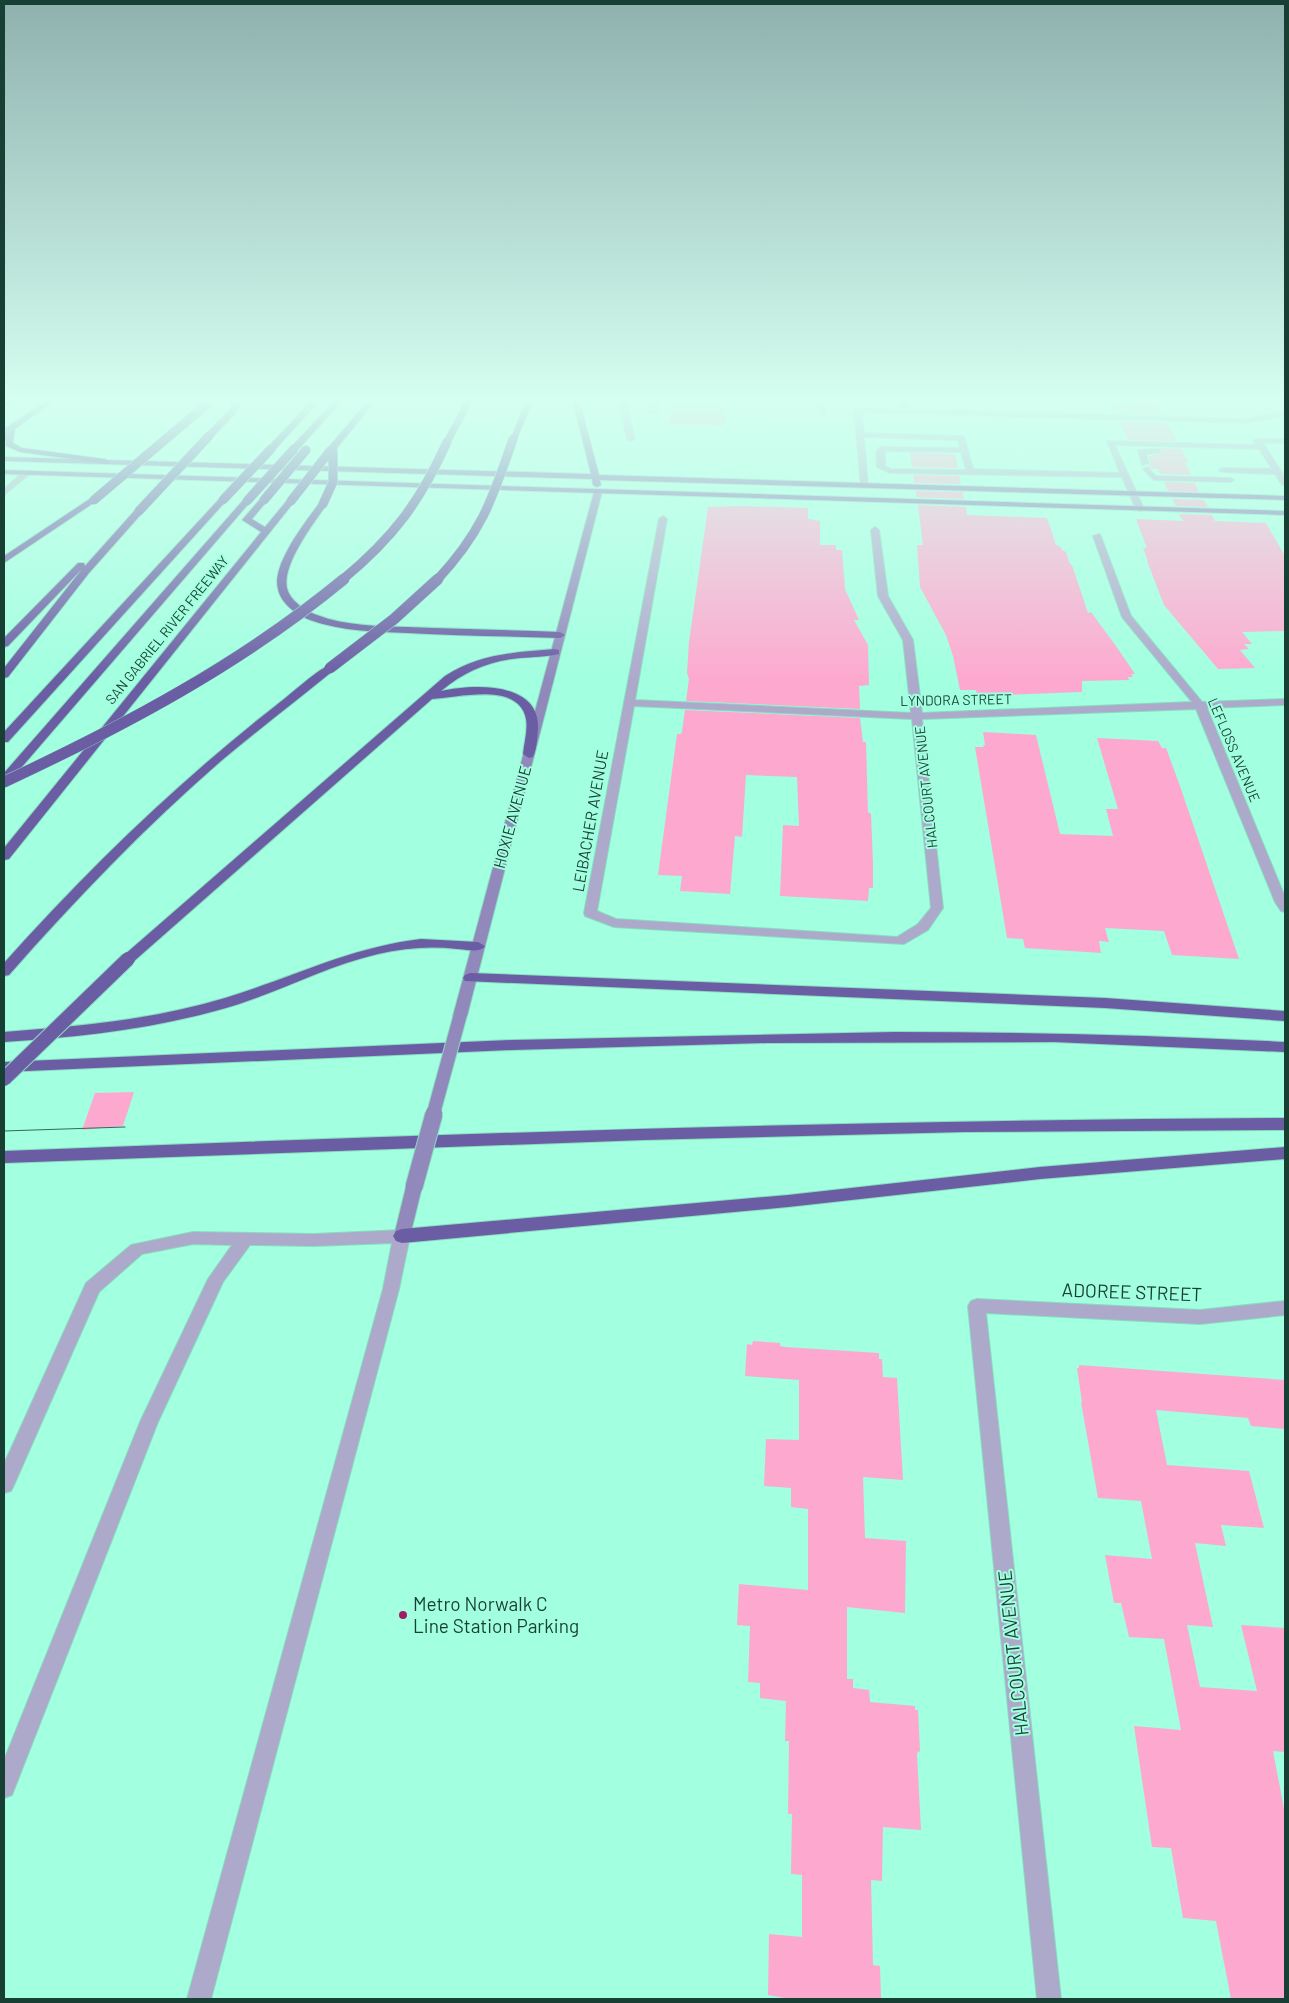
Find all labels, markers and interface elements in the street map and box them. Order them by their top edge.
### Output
street label: SAN GABRIEL RIVER FREEWAY [101,552,232,707]
street label: LYNDORA STREET [900,690,1012,709]
street label: LEFLOSS AVENUE [1205,695,1264,804]
street label: HALCOURT AVENUE [911,725,940,849]
street label: LEIBACHER AVENUE [568,749,611,893]
street label: HOXIE AVENUE [489,763,534,870]
street label: ADOREE STREET [1061,1278,1203,1305]
street label: HALCOURT AVENUE [992,1569,1033,1737]
place label: Metro Norwalk C Line Station Parking [413,1592,579,1637]
marker: Metro Norwalk C Line Station Parking [397,1609,409,1621]

